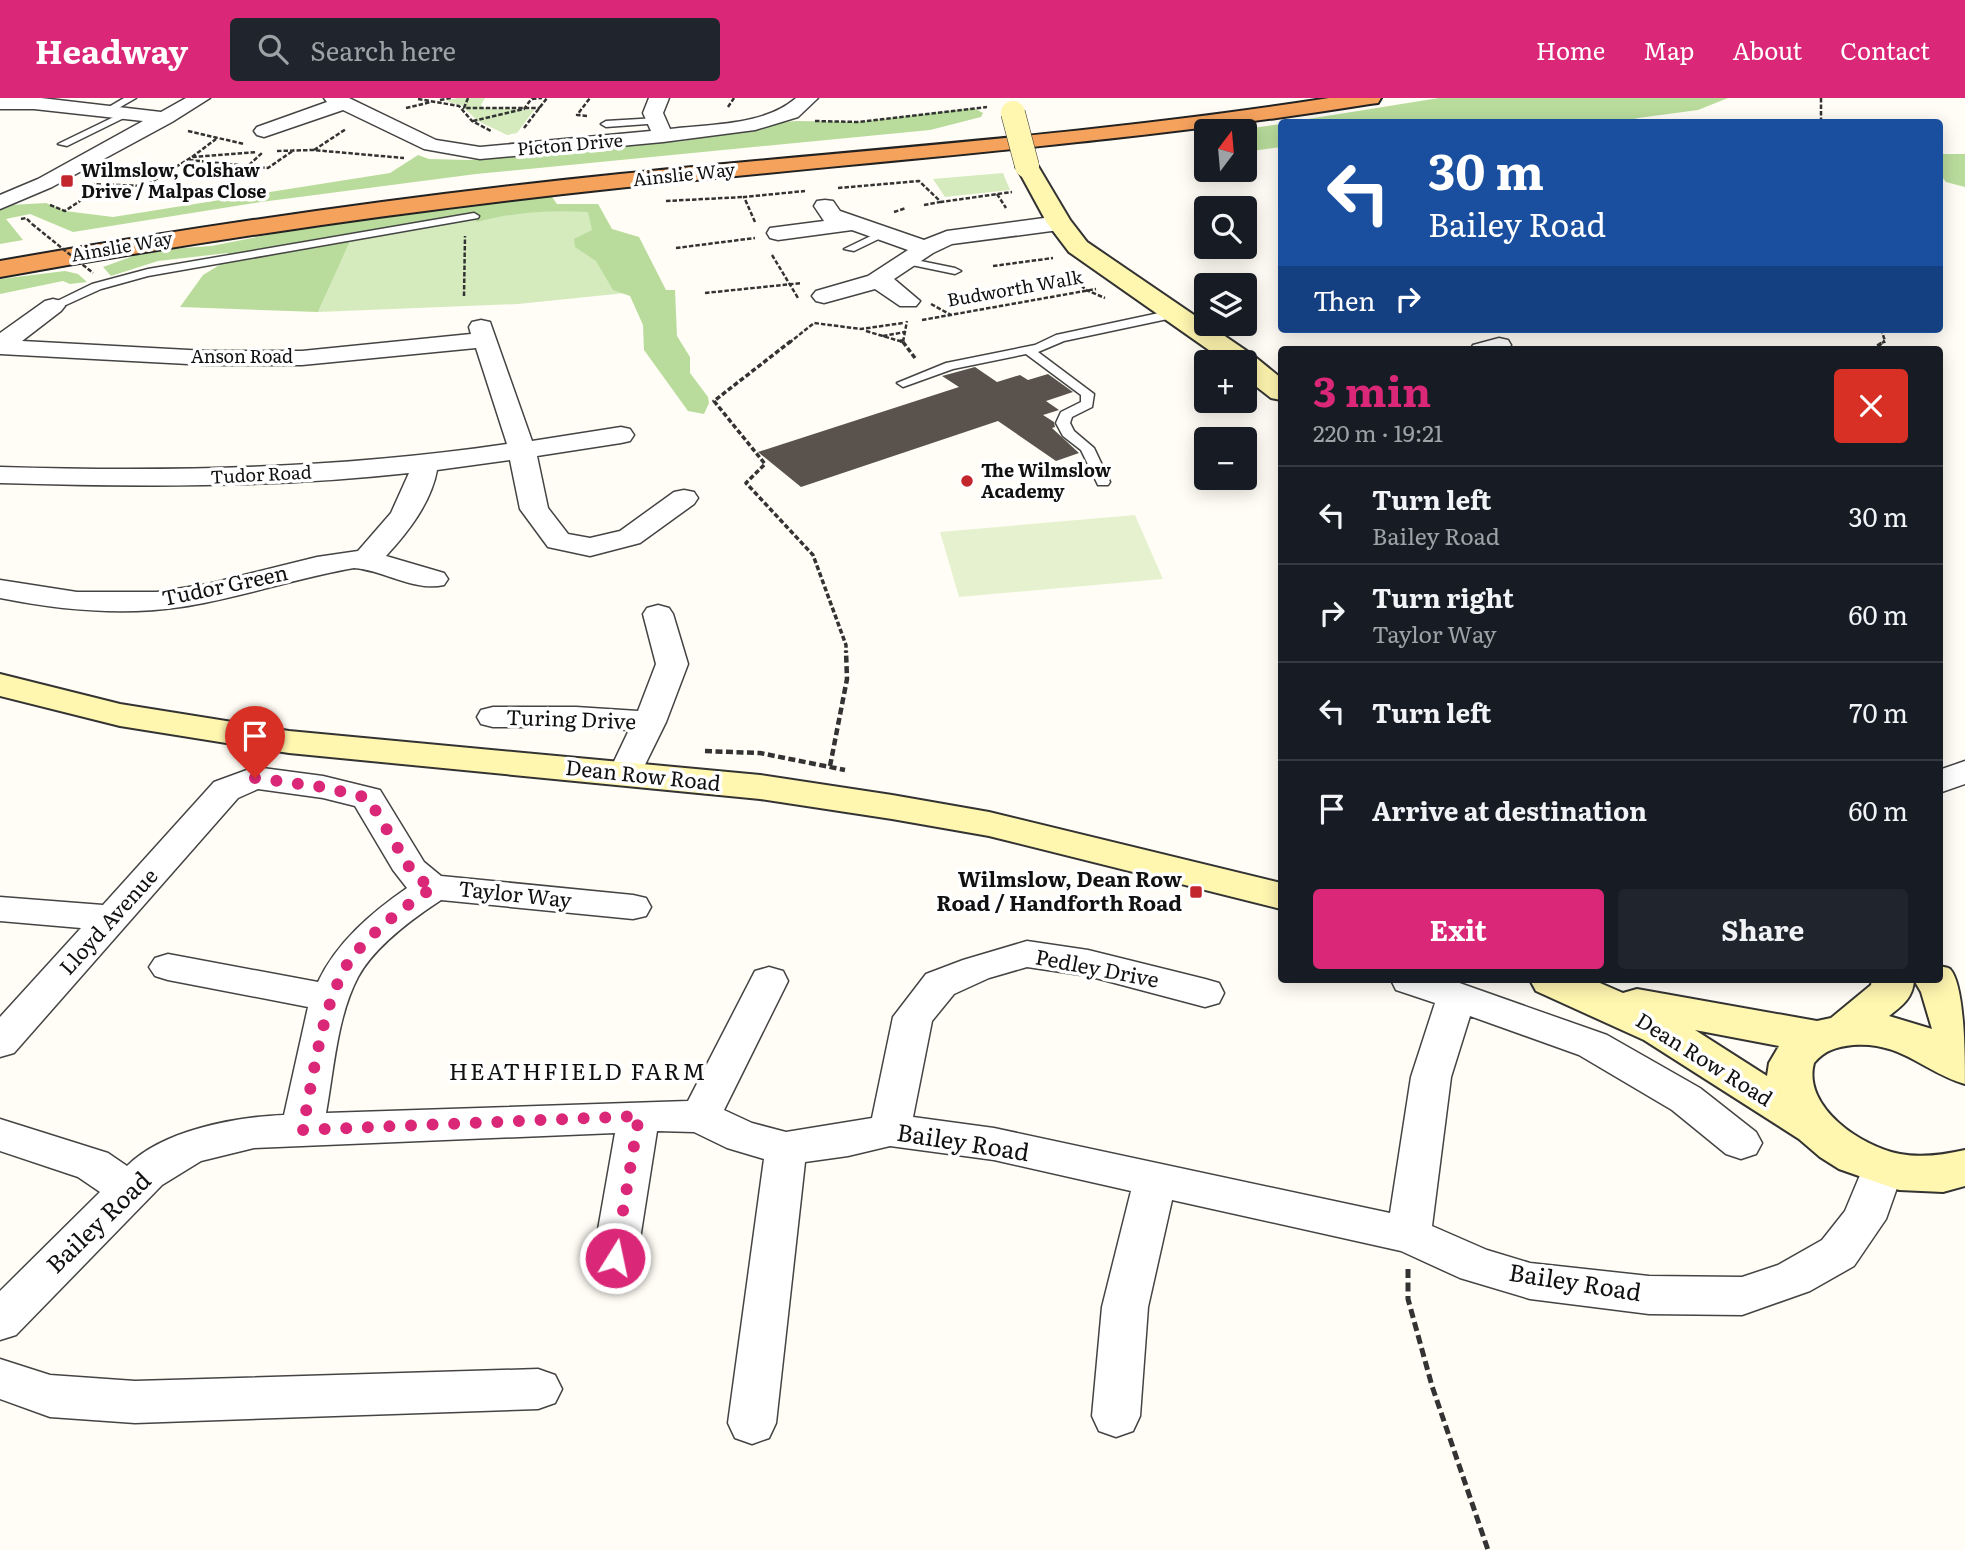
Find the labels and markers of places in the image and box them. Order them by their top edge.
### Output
place label: Wilmslow, Colshaw Drive / Malpas Close [81,156,266,204]
marker: Wilmslow, Colshaw Drive / Malpas Close [59,173,75,189]
place label: The Wilmslow Academy [981,456,1112,504]
marker: The Wilmslow Academy [959,473,975,489]
pin [225,706,285,778]
place label: Wilmslow, Dean Row Road / Handforth Road [936,862,1182,917]
marker: Wilmslow, Dean Row Road / Handforth Road [1188,884,1204,900]

